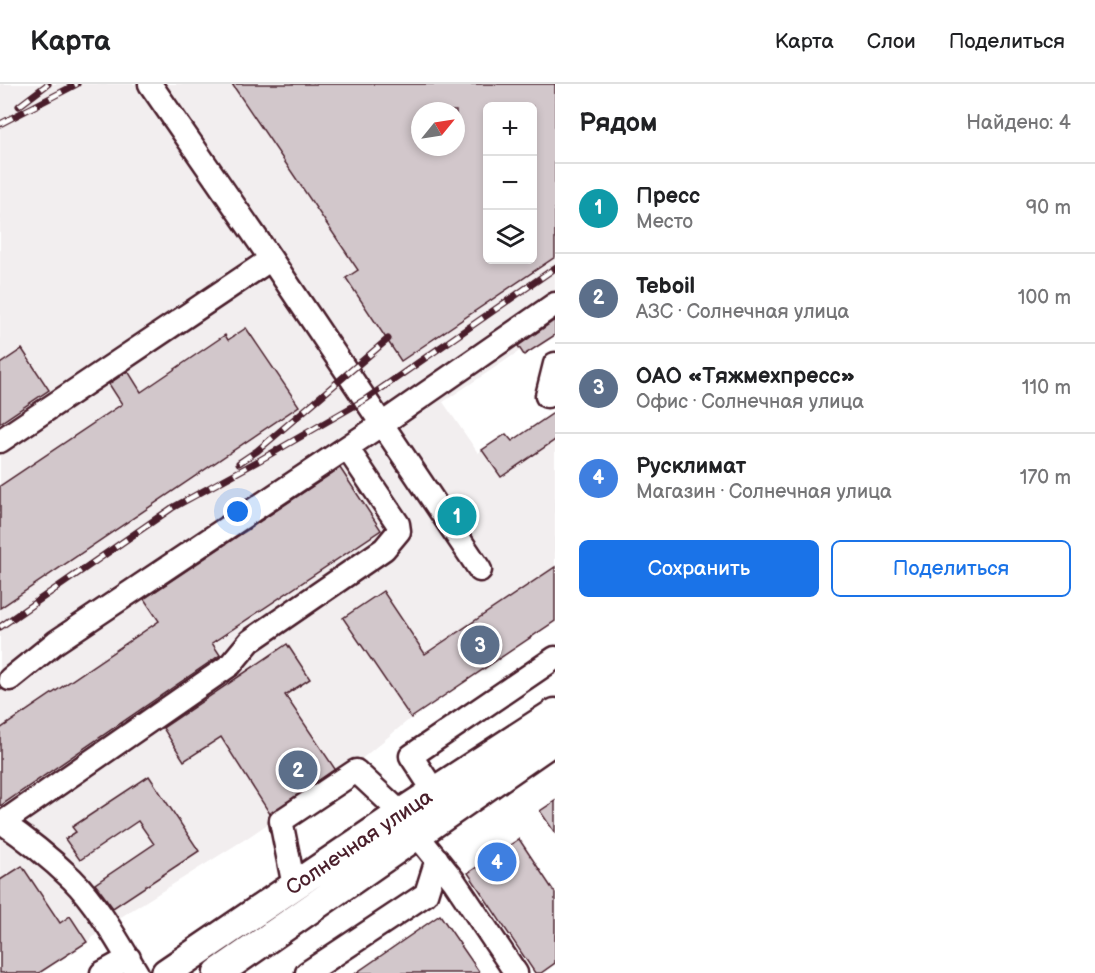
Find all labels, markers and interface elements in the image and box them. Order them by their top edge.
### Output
text: Карта [30,25,110,58]
text: Карта [775,29,834,54]
text: Слои [867,29,916,54]
text: Поделиться [949,29,1065,54]
north arrow [411,102,465,156]
map controls [483,102,537,264]
button: + [483,102,537,156]
text: Рядом [579,108,657,139]
text: Найдено: 4 [966,111,1071,135]
button: − [483,156,537,210]
text: Пресс [636,183,700,210]
text: 1 [594,196,603,220]
text: 90 m [1026,196,1071,220]
button: layers [483,210,537,264]
text: Место [636,210,693,234]
text: Teboil [636,273,695,300]
text: 2 [593,286,604,310]
text: 100 m [1018,286,1071,310]
text: АЗС · Солнечная улица [636,300,849,324]
text: ОАО «Тяжмехпресс» [636,363,855,390]
text: 3 [593,376,604,400]
text: 110 m [1022,376,1071,400]
text: Офис · Солнечная улица [636,390,864,414]
text: Русклимат [636,453,746,480]
text: 4 [593,466,604,490]
text: 170 m [1020,466,1071,490]
text: Магазин · Солнечная улица [636,480,892,504]
pin: 1 [438,494,476,538]
your location [223,497,252,526]
button: Сохранить [579,540,819,597]
button: Поделиться [831,540,1071,597]
pin: 3 [460,622,500,668]
pin: 2 [278,748,318,792]
street label: Солнечная улица [281,784,438,901]
pin: 4 [478,840,516,884]

